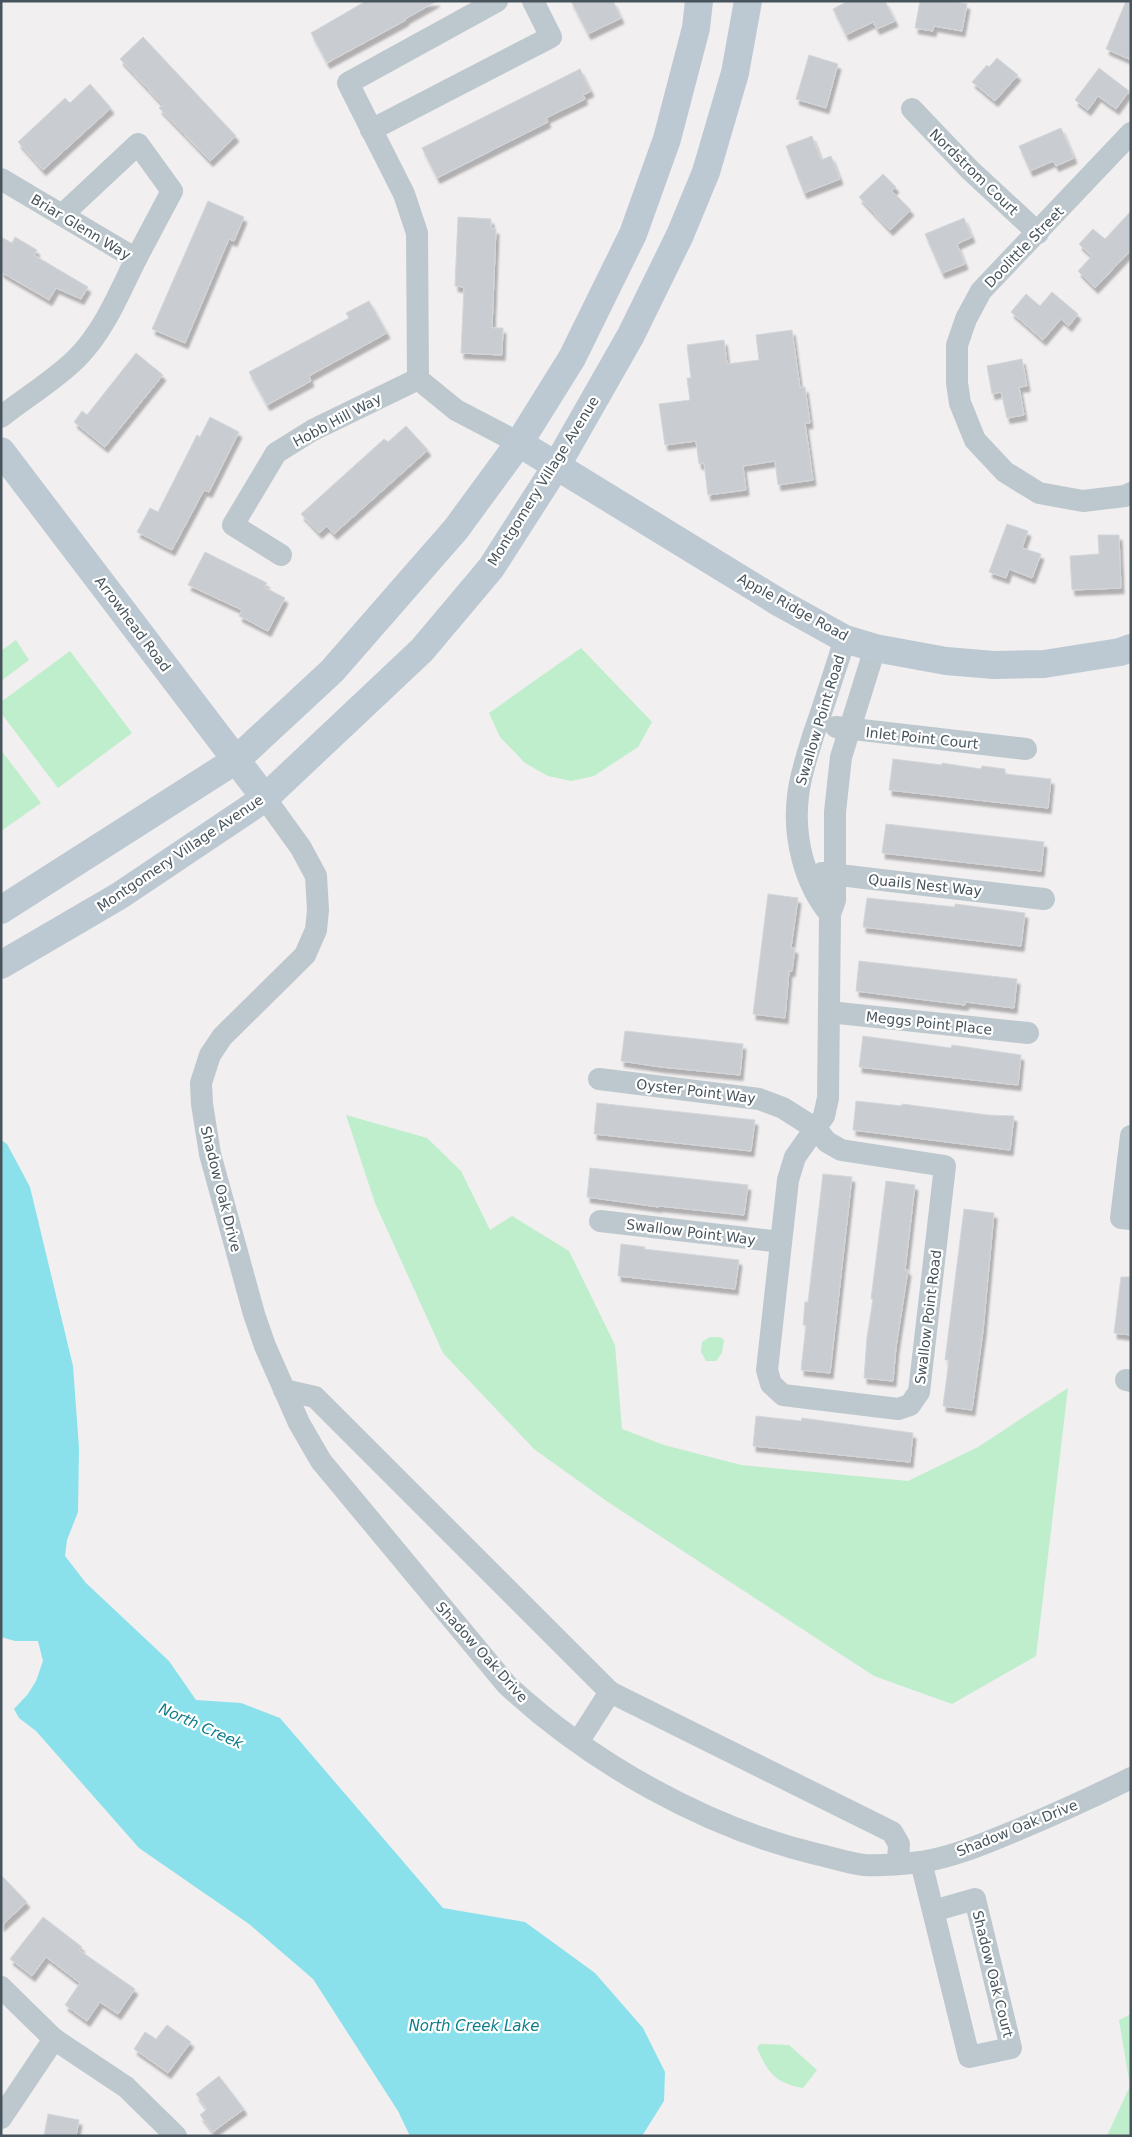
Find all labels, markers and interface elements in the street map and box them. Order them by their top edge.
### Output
street label: Nordstrom Court [926,126,1022,219]
street label: Briar Glenn Way [28,191,134,263]
street label: Doolittle Street [981,203,1067,291]
street label: Hobb Hill Way [290,390,384,450]
street label: Montgomery Village Avenue [484,393,602,569]
street label: Apple Ridge Road [735,570,851,644]
street label: Arrowhead Road [92,573,174,675]
street label: Swallow Point Road [793,653,847,787]
street label: Inlet Point Court [865,724,980,752]
street label: Montgomery Village Avenue [94,791,266,915]
street label: Quails Nest Way [867,871,983,899]
street label: Meggs Point Place [865,1008,993,1038]
street label: Oyster Point Way [636,1076,756,1106]
street label: Shadow Oak Drive [198,1124,244,1254]
street label: Swallow Point Way [625,1216,757,1248]
street label: Swallow Point Road [912,1249,944,1385]
street label: Shadow Oak Drive [433,1599,531,1705]
water label: North Creek [156,1699,247,1753]
street label: Shadow Oak Drive [954,1796,1080,1860]
street label: Shadow Oak Court [969,1909,1017,2040]
water label: North Creek Lake [409,2017,539,2035]

